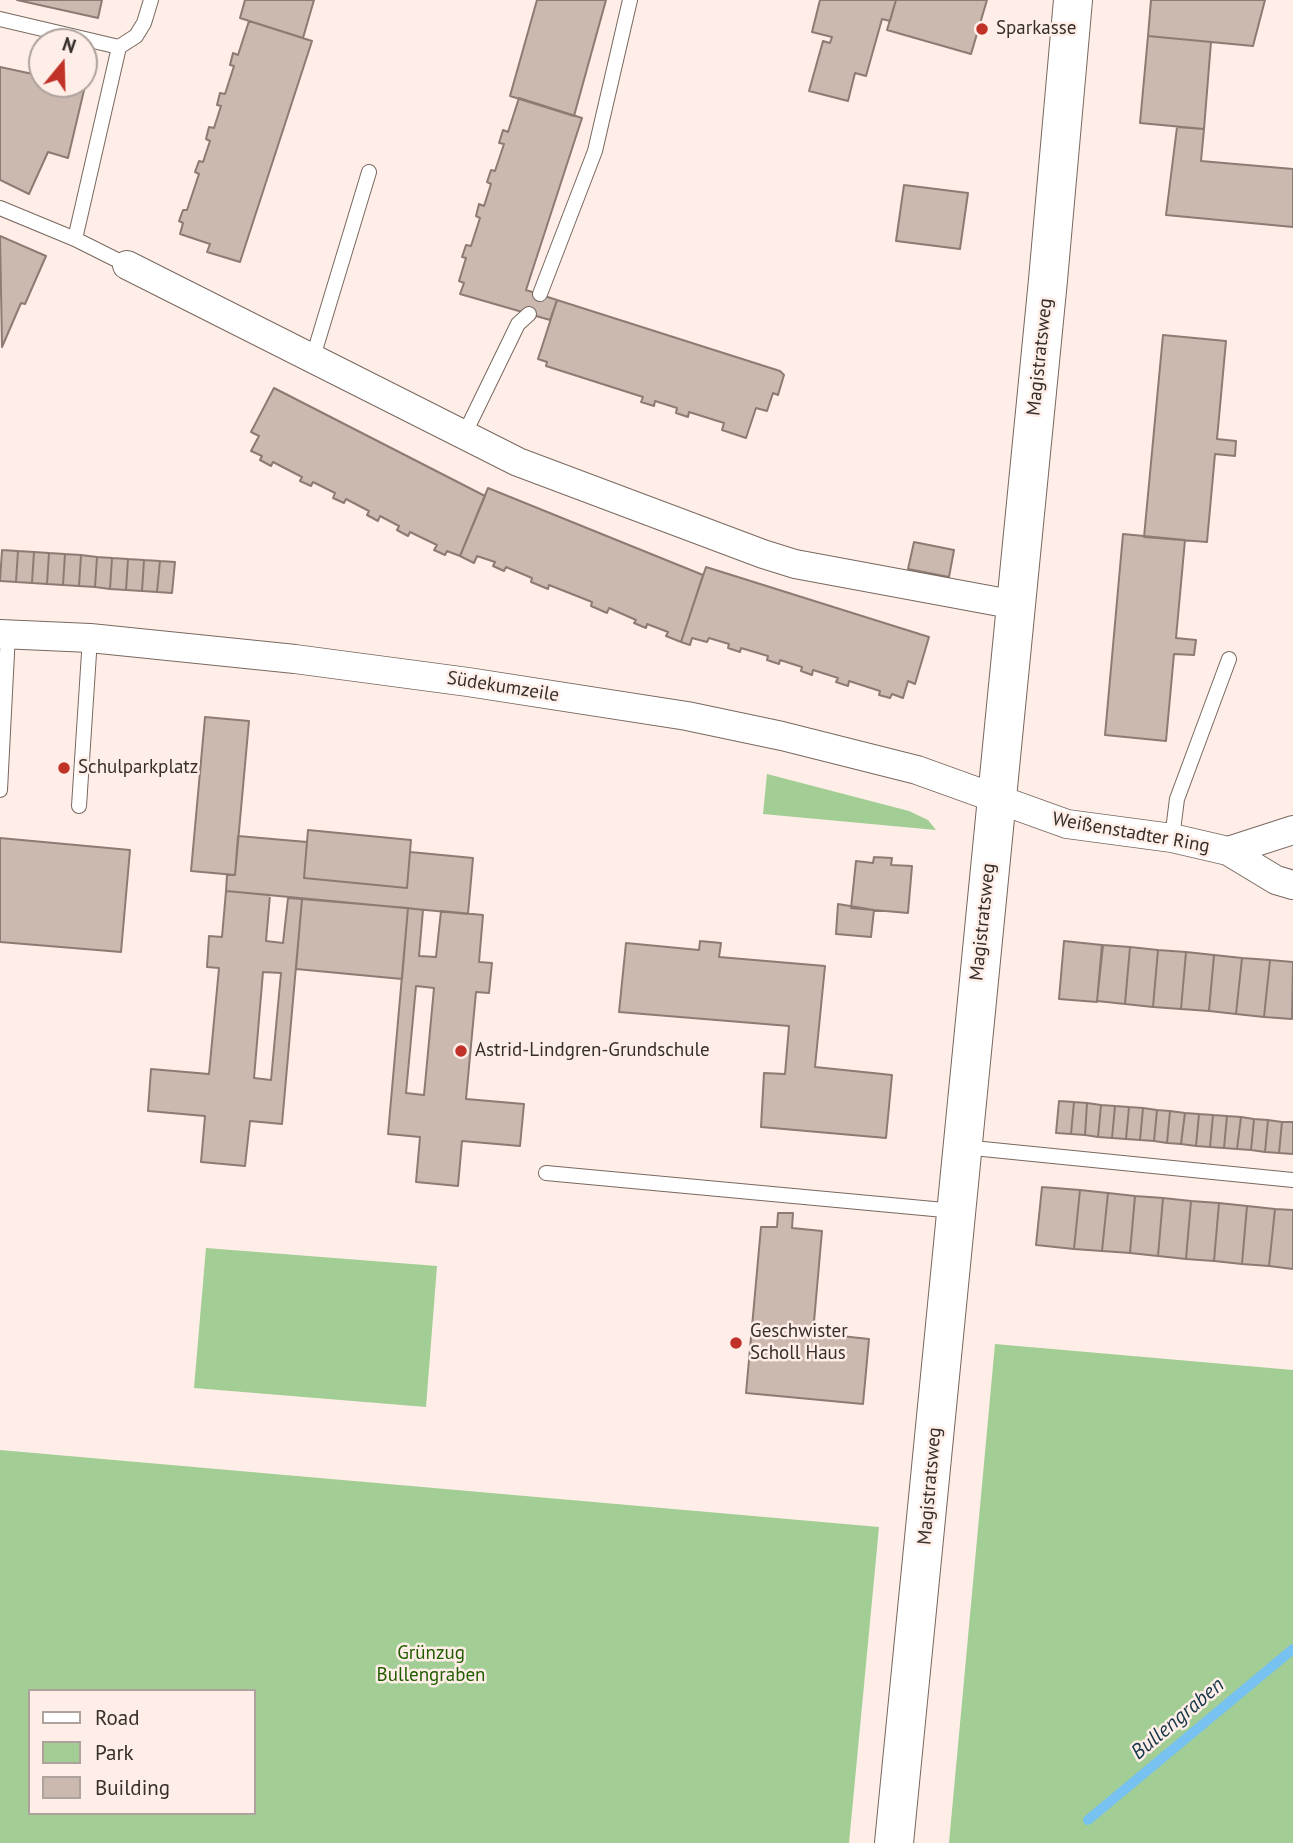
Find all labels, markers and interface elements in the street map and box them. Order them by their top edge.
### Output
place label: Sparkasse [996,18,1076,40]
marker: Sparkasse [974,21,990,37]
north arrow [28,28,98,98]
text: N [59,32,79,58]
street label: Magistratsweg [1022,297,1058,417]
street label: Südekumzeile [445,667,561,707]
place label: Schulparkplatz [78,757,198,779]
marker: Schulparkplatz [56,760,72,776]
street label: Weißenstadter Ring [1050,808,1212,858]
street label: Magistratsweg [965,862,1001,982]
place label: Astrid-Lindgren-Grundschule [475,1040,710,1062]
marker: Astrid-Lindgren-Grundschule [453,1043,469,1059]
place label: Geschwister Scholl Haus [750,1321,848,1365]
marker: Geschwister Scholl Haus [728,1335,744,1351]
street label: Magistratsweg [914,1426,946,1546]
park label: Grünzug Bullengraben [377,1643,485,1687]
water label: Bullengraben [1126,1673,1230,1765]
legend [28,1689,256,1815]
text: Road [95,1704,139,1731]
text: Park [95,1739,134,1766]
text: Building [95,1774,170,1801]

